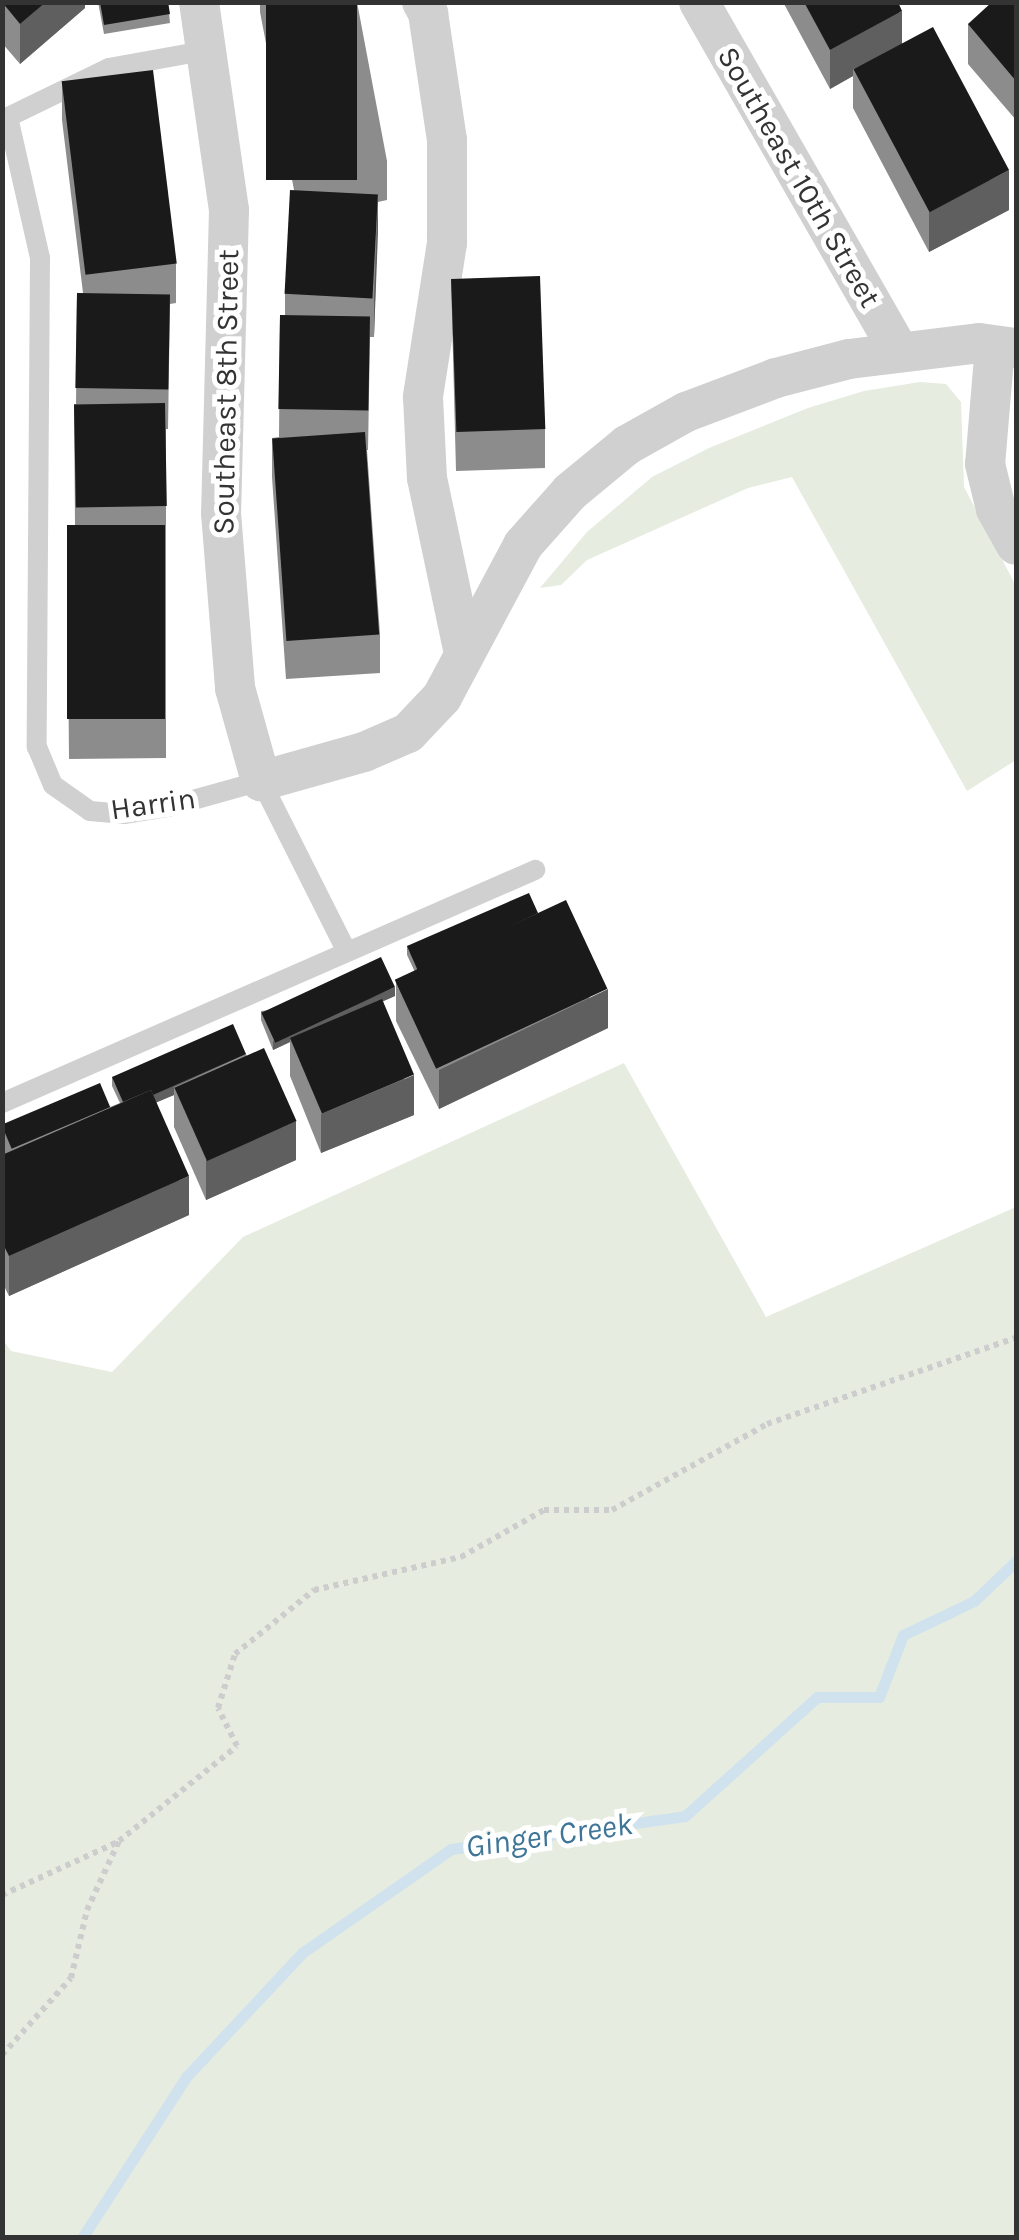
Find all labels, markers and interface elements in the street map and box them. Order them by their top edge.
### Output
street label: Southeast 10th Street [710,40,888,314]
street label: Southeast 8th Street [206,249,246,535]
street label: Harrin [108,780,198,828]
water label: Ginger Creek [463,1805,635,1867]

